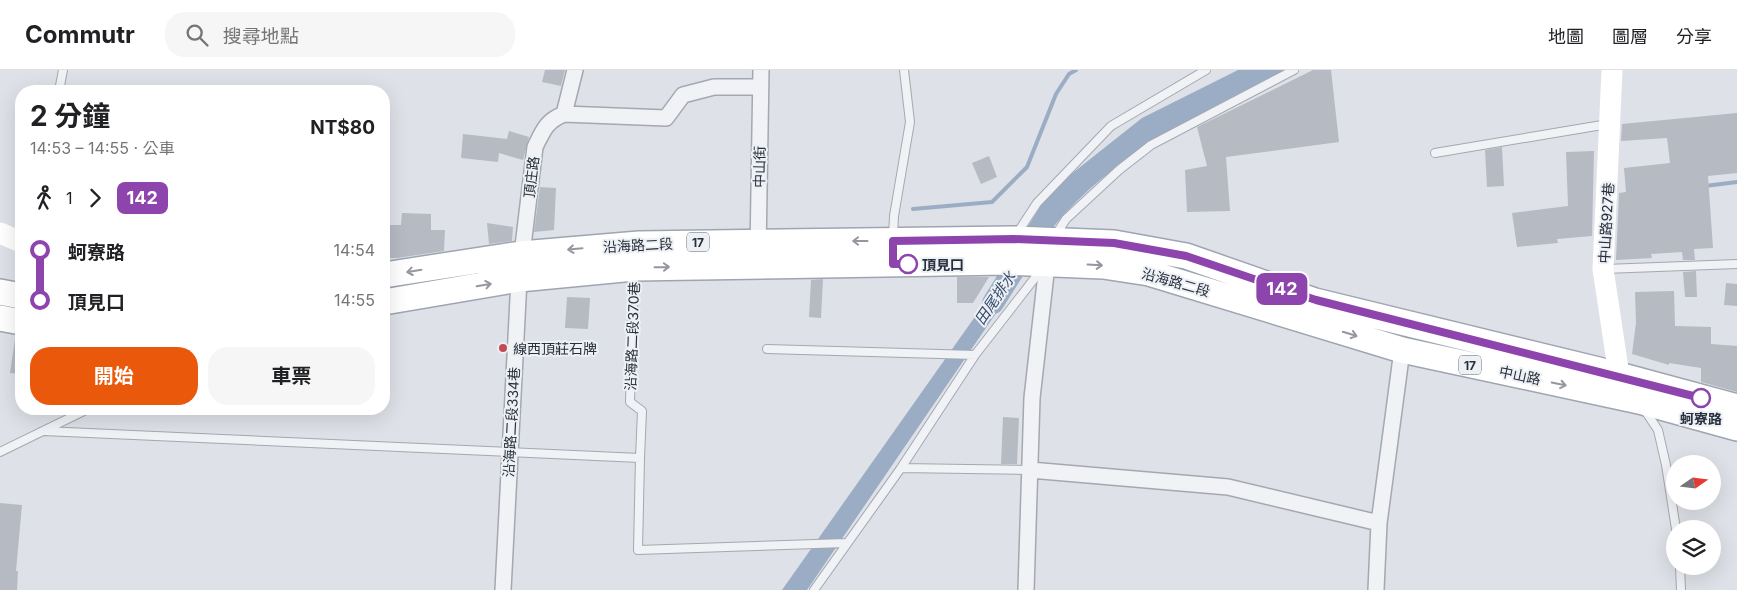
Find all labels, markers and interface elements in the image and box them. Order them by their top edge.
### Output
search box [165,12,515,57]
text: Commutr [25,20,135,49]
icon: search [183,21,211,49]
text: 搜尋地點 [223,25,299,48]
text: 地圖 [1548,26,1584,47]
text: 圖層 [1612,26,1648,47]
text: 分享 [1676,26,1712,47]
text: 2 分鐘 [30,99,110,133]
text: NT$80 [310,116,375,139]
text: 14:53 – 14:55 · 公車 [30,138,175,158]
street label: 中山街 [750,146,768,188]
street label: 頂庄路 [520,155,542,199]
street label: 中山路927巷 [1595,182,1617,264]
icon: walk [30,184,58,212]
icon: forward [81,184,109,212]
text: 142 [127,187,158,208]
text: 1 [66,188,73,208]
road number: 17 [687,232,709,252]
street label: 沿海路二段 [603,235,673,255]
one-way arrow [852,236,868,246]
text: 14:54 [333,240,375,260]
text: 蚵寮路 [68,241,125,264]
one-way arrow [567,245,583,254]
marker: 頂見口 [898,254,918,274]
place label: 頂見口 [922,256,964,273]
one-way arrow [1087,261,1103,270]
one-way arrow [654,262,670,272]
street label: 沿海路二段 [1140,264,1212,300]
one-way arrow [406,266,422,276]
water label: 田尾排水 [970,267,1020,328]
line badge: 142 [1253,273,1311,305]
text: 142 [1266,278,1298,299]
one-way arrow [475,280,491,290]
street label: 沿海路二段370巷 [622,281,642,391]
text: 14:55 [334,290,375,310]
text: 頂見口 [68,291,125,314]
one-way arrow [1341,330,1357,340]
place label: 線西頂莊石牌 [513,340,597,357]
marker: 線西頂莊石牌 [497,342,509,354]
button: 開始 [30,347,198,405]
button: 車票 [208,347,375,405]
road number: 17 [1459,356,1481,374]
street label: 中山路 [1498,362,1542,388]
street label: 沿海路二段334巷 [500,366,522,478]
one-way arrow [1550,379,1566,389]
marker: 蚵寮路 [1691,388,1711,408]
place label: 蚵寮路 [1680,410,1722,427]
north arrow [1666,455,1721,510]
map controls [1666,455,1721,575]
button: layers [1666,520,1721,575]

